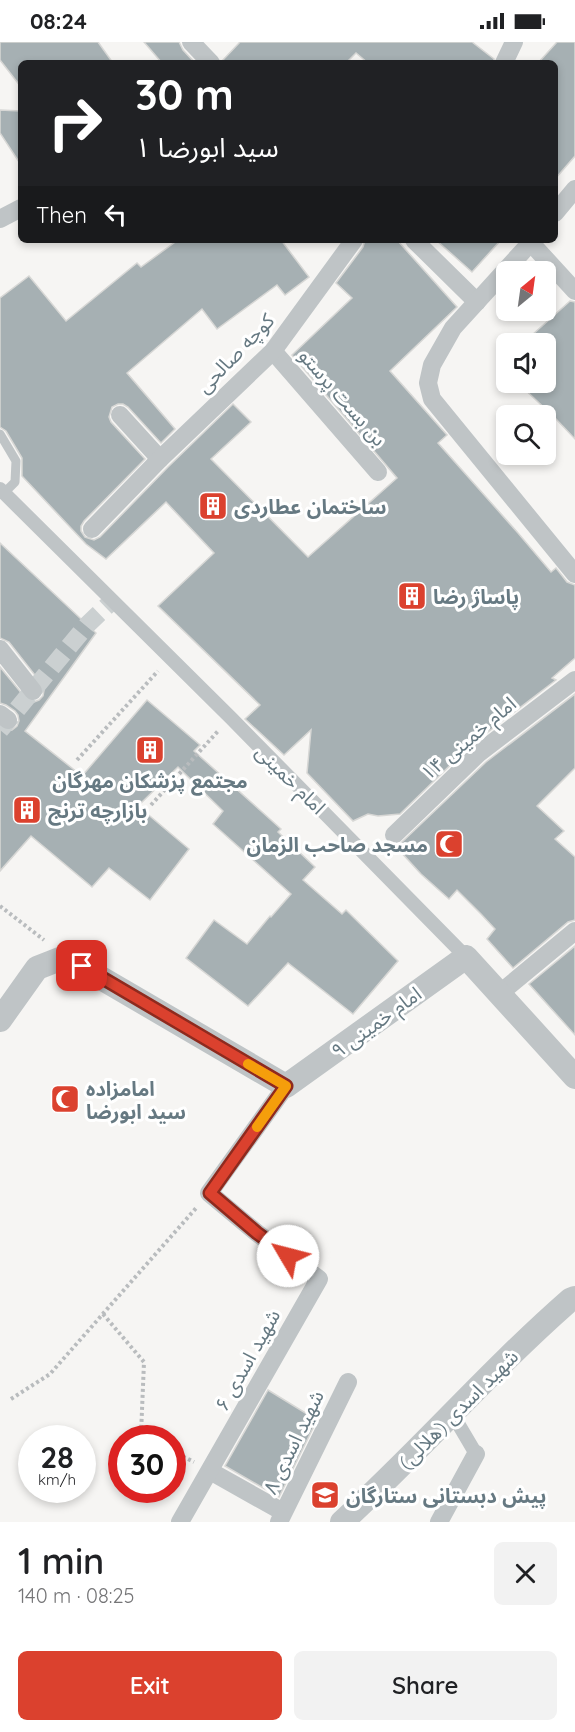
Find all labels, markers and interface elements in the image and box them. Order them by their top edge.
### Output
text: 08:24 [30,7,87,35]
text: 30 m [135,68,234,121]
icon: right [36,84,114,162]
text: سید ابورضا ۱ [135,130,279,164]
icon: left [99,198,132,231]
text: Then [36,201,87,229]
north arrow [496,261,556,321]
map controls [496,261,556,465]
street label: کوچه صالحی [191,307,280,399]
button: sound [496,333,556,393]
street label: بن بست پرستو [293,343,392,452]
button: search [496,405,556,465]
building icon: ساختمان عطاردی [197,490,229,522]
place label: ساختمان عطاردی [234,494,386,519]
building icon: پاساژ رضا [396,580,428,612]
place label: پاساژ رضا [433,584,519,610]
street label: امام خمینی ۱۴ [415,691,523,787]
building icon: مجتمع پزشكان مهرگان [134,734,166,766]
street label: امام خمینی [249,739,331,821]
place label: مجتمع پزشكان مهرگان [52,768,248,796]
building icon: بازارچه ترنج [11,794,43,826]
place label: بازارچه ترنج [48,798,147,826]
mosque icon: مسجد صاحب الزمان [433,828,465,860]
place label: مسجد صاحب الزمان [247,832,428,857]
pin [56,940,107,991]
icon: arrive [65,949,98,982]
street label: امام خمینی ۹ [326,981,428,1066]
place label: امامزاده سید ابورضا [86,1076,186,1124]
mosque icon: امامزاده سید ابورضا [49,1083,81,1115]
position arrow [256,1224,320,1288]
street label: شهید اسدی ۶ [209,1305,285,1415]
street label: شهید اسدی (هلالی) [393,1344,523,1474]
street label: شهید اسدی ۸ [257,1386,329,1498]
speed limit sign: 30 [108,1425,186,1503]
text: 28 [40,1438,74,1476]
text: km/h [38,1470,76,1489]
school or university icon: پیش دبستانی ستارگان [309,1479,341,1511]
place label: پیش دبستانی ستارگان [346,1483,546,1509]
text: 1 min [18,1538,104,1583]
button: close [494,1542,557,1605]
text: 140 m · 08:25 [18,1583,134,1608]
button: Exit [18,1651,282,1720]
button: Share [294,1651,557,1720]

